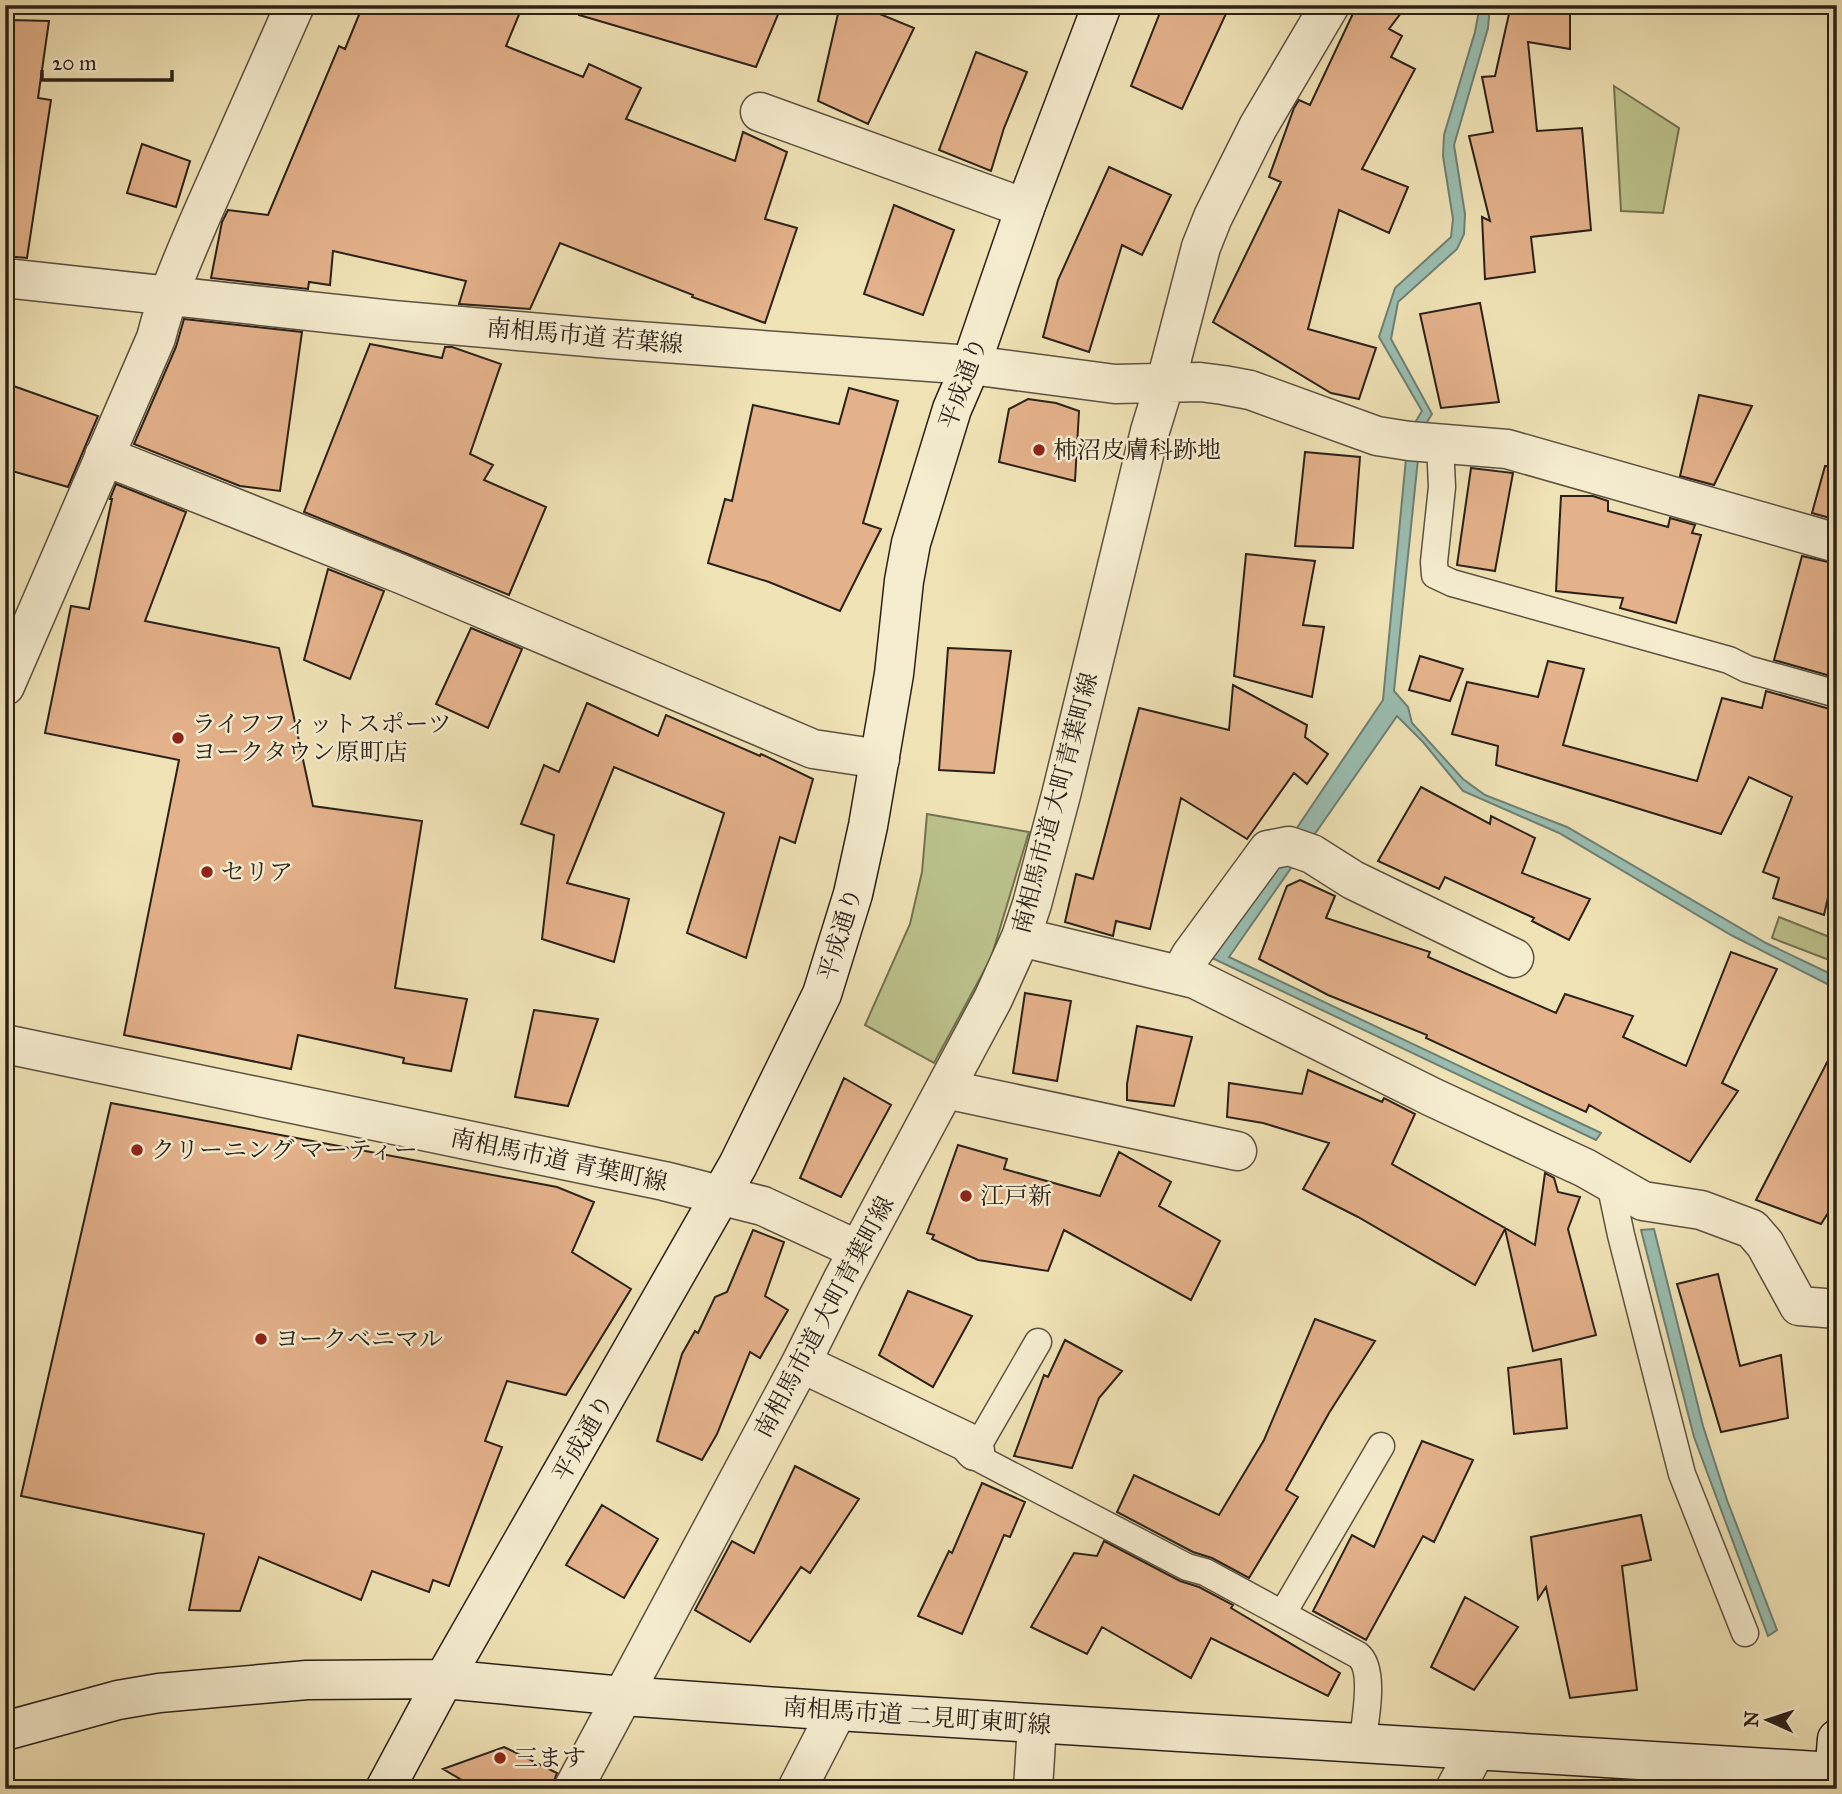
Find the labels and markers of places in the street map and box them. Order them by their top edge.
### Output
place label: 柿沼皮膚科跡地 [1053,435,1221,465]
marker: 柿沼皮膚科跡地 [1031,442,1047,458]
place label: ライフフィットスポーツ ヨークタウン原町店 [192,709,451,767]
marker: ライフフィットスポーツ ヨークタウン原町店 [170,730,186,746]
place label: セリア [221,857,293,887]
marker: セリア [199,864,215,880]
place label: クリーニング マーティー [151,1135,418,1165]
marker: クリーニング マーティー [129,1142,145,1158]
place label: 江戸新 [980,1181,1052,1211]
marker: 江戸新 [958,1188,974,1204]
place label: ヨークベニマル [275,1324,443,1354]
marker: ヨークベニマル [253,1331,269,1347]
place label: 三ます [514,1743,586,1773]
marker: 三ます [492,1750,508,1766]

